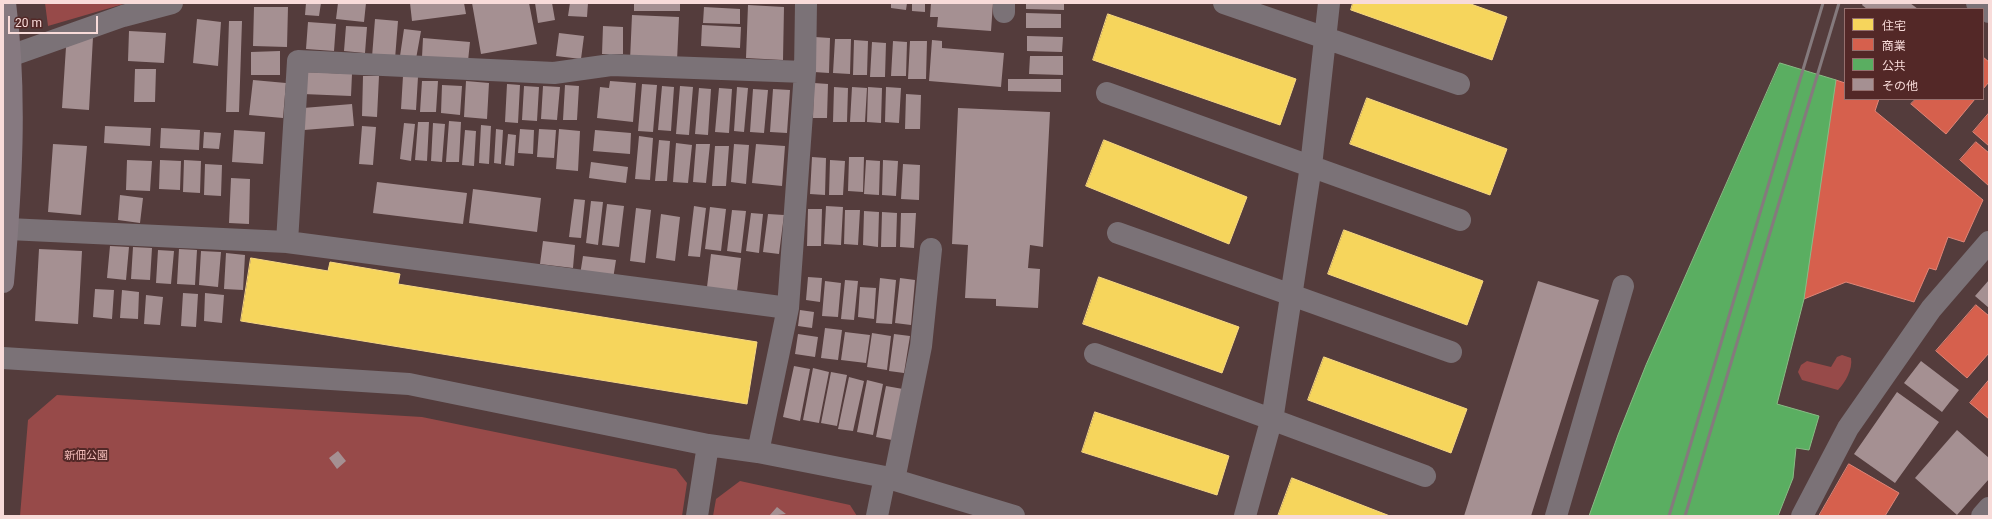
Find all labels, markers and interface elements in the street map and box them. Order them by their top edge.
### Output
scale bar [10,8,100,34]
legend [1844,8,1984,100]
text: 20 m [15,16,42,30]
text: 住宅 [1882,19,1906,33]
text: 商業 [1882,39,1906,53]
text: 公共 [1882,59,1906,73]
text: その他 [1882,79,1918,93]
park label: 新佃公園 [64,449,108,463]

